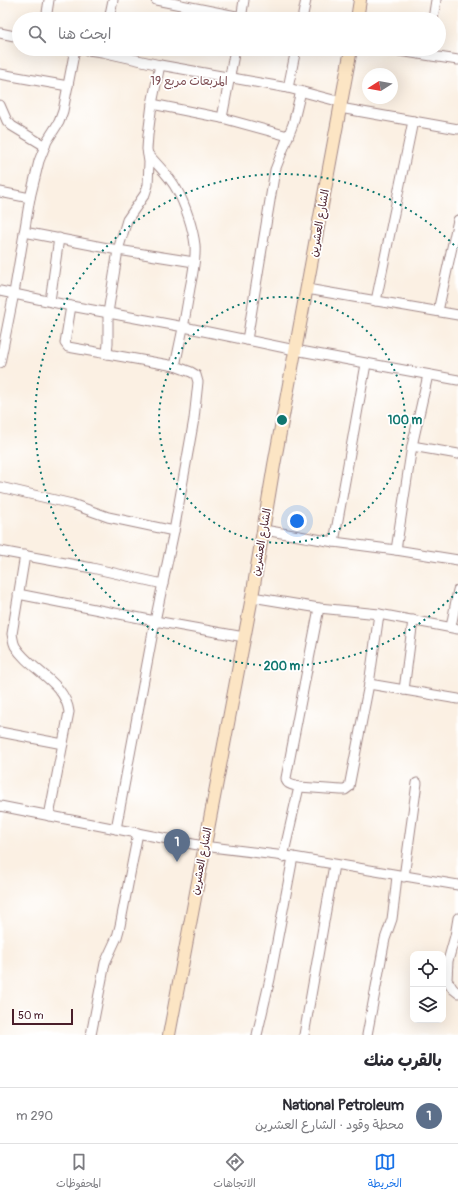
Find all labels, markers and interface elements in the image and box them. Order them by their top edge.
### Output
search box [12,12,446,56]
icon: search [26,23,48,45]
text: ابحث هنا [58,25,111,44]
north arrow [362,68,398,104]
district label: المربعات مربع 19 [150,74,228,90]
street label: الشارع العشرين [307,188,334,258]
centre of rings [275,413,289,427]
text: 100 m [388,413,423,428]
street label: الشارع العشرين [249,507,276,577]
your location [287,511,307,531]
text: 200 m [264,659,301,674]
street label: الشارع العشرين [189,826,216,896]
pin: 1 [164,829,190,862]
map controls [410,951,446,1023]
button: locate [410,951,446,987]
button: layers [410,987,446,1023]
scale bar [12,1007,73,1026]
text: 50 m [18,1009,44,1022]
text: بالقرب منك [364,1050,442,1071]
text: National Petroleum [282,1096,404,1115]
text: 290 m [16,1108,53,1124]
text: 1 [426,1108,432,1124]
text: محطة وقود · الشارع العشرين [255,1117,404,1133]
tab: المحفوظات [56,1151,101,1193]
tab: الاتجاهات [213,1151,256,1193]
tab: الخريطة [368,1151,402,1193]

